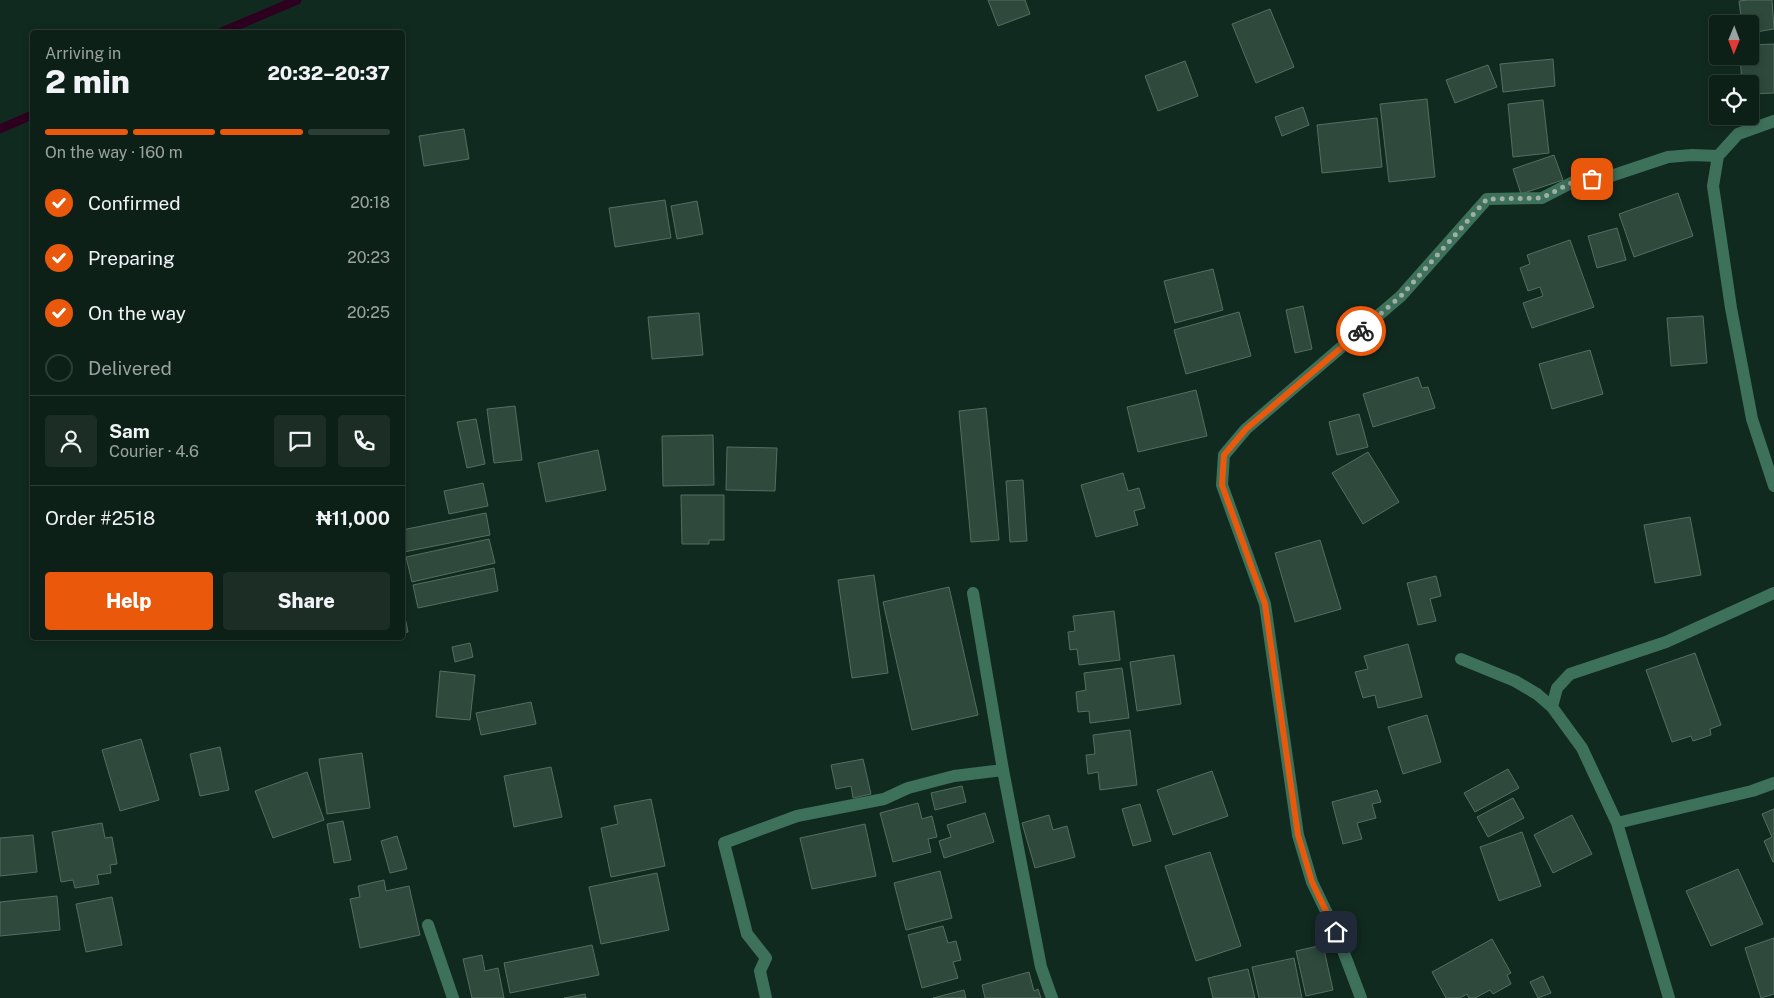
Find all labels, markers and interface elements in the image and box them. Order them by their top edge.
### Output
north arrow [1709,15,1759,65]
map controls [1709,15,1759,125]
text: Arriving in [45,44,121,63]
text: 20:32–20:37 [267,62,390,84]
text: 2 min [45,63,130,100]
button: locate [1709,75,1759,125]
text: On the way · 160 m [45,143,183,162]
pin [1571,158,1613,200]
icon: bag [1578,165,1606,193]
icon: check [45,189,73,217]
text: Confirmed [88,192,181,214]
text: 20:18 [350,193,390,212]
icon: check [45,244,73,272]
text: Preparing [88,247,175,269]
text: 20:23 [347,248,390,267]
icon: check [45,299,73,327]
text: On the way [88,302,186,324]
text: 20:25 [347,303,390,322]
courier [1336,306,1386,356]
icon: bike [1347,317,1375,345]
text: Delivered [88,357,172,379]
button: person [45,415,97,467]
button: chat [274,415,326,467]
button: phone [338,415,390,467]
text: Sam [109,420,150,442]
text: Courier · 4.6 [109,442,199,461]
text: Order #2518 [45,507,155,529]
text: ₦11,000 [316,507,390,529]
button: Help [45,572,213,630]
button: Share [223,572,390,630]
pin [1315,911,1357,953]
icon: home [1322,918,1350,946]

